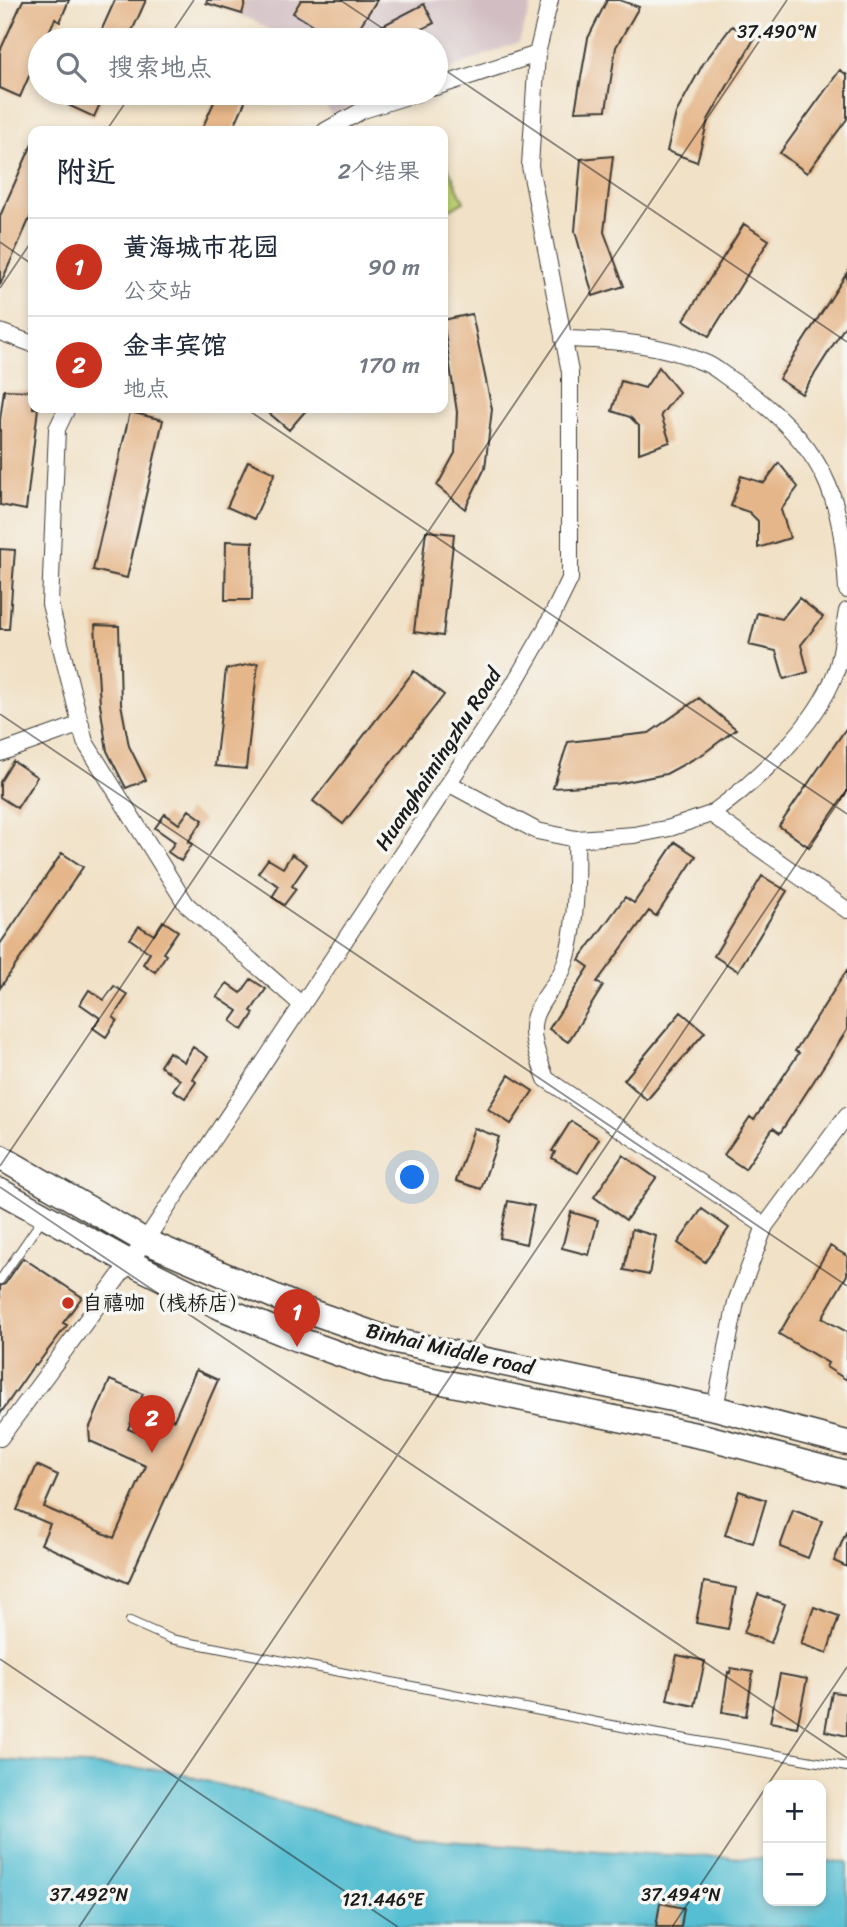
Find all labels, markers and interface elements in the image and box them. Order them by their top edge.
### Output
text: 37.490°N [737,16,817,48]
search box [28,28,448,105]
text: 搜索地点 [108,44,212,90]
icon: search [52,48,90,86]
text: 附近 [56,145,116,199]
text: 2个结果 [338,151,420,192]
text: 黄海城市花园 [123,224,279,270]
text: 1 [74,247,84,288]
text: 90 m [368,247,420,288]
text: 公交站 [123,270,192,311]
text: 金丰宾馆 [123,322,227,368]
text: 2 [72,345,86,386]
text: 170 m [359,345,420,386]
text: 地点 [123,368,169,409]
street label: Huanghaimingzhu Road [364,658,513,858]
your location [395,1160,429,1194]
place label: 自禧咖（栈桥店） [82,1284,250,1322]
pin: 1 [274,1289,320,1347]
marker: 自禧咖（栈桥店） [60,1295,76,1311]
street label: Binhai Middle road [362,1311,540,1387]
pin: 2 [129,1395,175,1453]
map controls [763,1780,826,1906]
button: + [763,1780,826,1843]
button: − [763,1843,826,1906]
text: 37.492°N [50,1879,129,1911]
text: 37.494°N [641,1879,721,1911]
text: 121.446°E [342,1884,425,1916]

